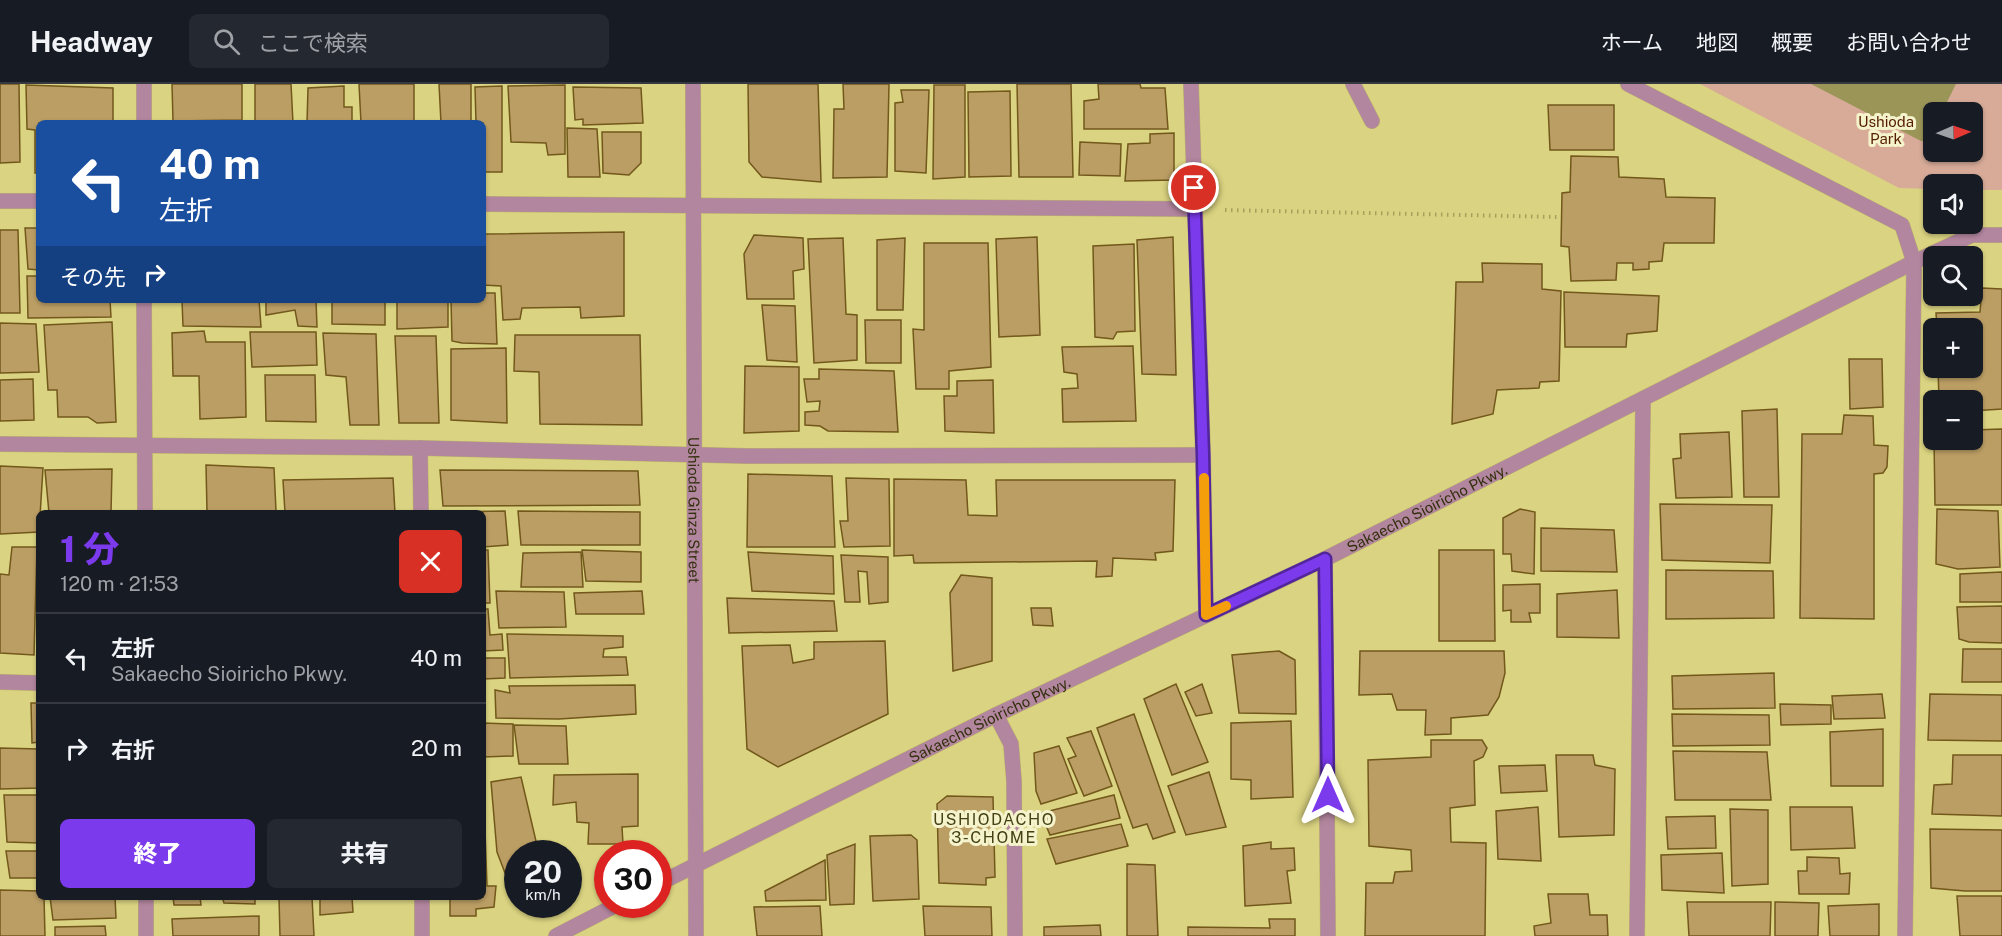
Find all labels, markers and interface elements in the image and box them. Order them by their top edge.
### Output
search box [189,14,609,68]
text: Headway [30,25,153,58]
icon: search [210,25,243,58]
text: ここで検索 [258,30,368,56]
text: ホーム [1601,30,1663,55]
text: 地図 [1696,30,1738,55]
text: 概要 [1771,30,1813,55]
text: お問い合わせ [1846,30,1972,55]
north arrow [1923,102,1983,162]
map controls [1923,102,1983,450]
park label: Ushioda Park [1858,113,1914,147]
text: 40 m [159,139,261,188]
icon: left [60,144,138,222]
pin [1168,162,1219,213]
icon: arrive [1177,171,1210,204]
button: sound [1923,174,1983,234]
text: 左折 [159,194,213,226]
button: search [1923,246,1983,306]
icon: right [138,258,171,291]
text: その先 [60,264,126,290]
button: + [1923,318,1983,378]
button: − [1923,390,1983,450]
street label: Ushioda Ginza Street [686,437,703,583]
street label: Sakaecho Sioiricho Pkwy. [1344,460,1510,555]
text: 1 分 [60,528,120,570]
button: close [399,530,462,593]
text: 120 m · 21:53 [60,572,179,596]
text: 左折 [111,635,155,661]
icon: left [60,642,93,675]
text: 40 m [410,645,462,671]
text: Sakaecho Sioiricho Pkwy. [111,662,347,686]
street label: Sakaecho Sioiricho Pkwy. [906,673,1073,766]
icon: right [60,732,93,765]
text: 20 m [411,735,462,761]
text: 右折 [111,737,155,763]
position arrow [1296,763,1360,827]
district label: USHIODACHO 3-CHOME [933,810,1055,847]
button: 終了 [60,819,255,888]
button: 共有 [267,819,462,888]
speed limit sign: 30 [594,840,672,918]
text: 20 [524,854,562,890]
text: km/h [525,886,561,903]

